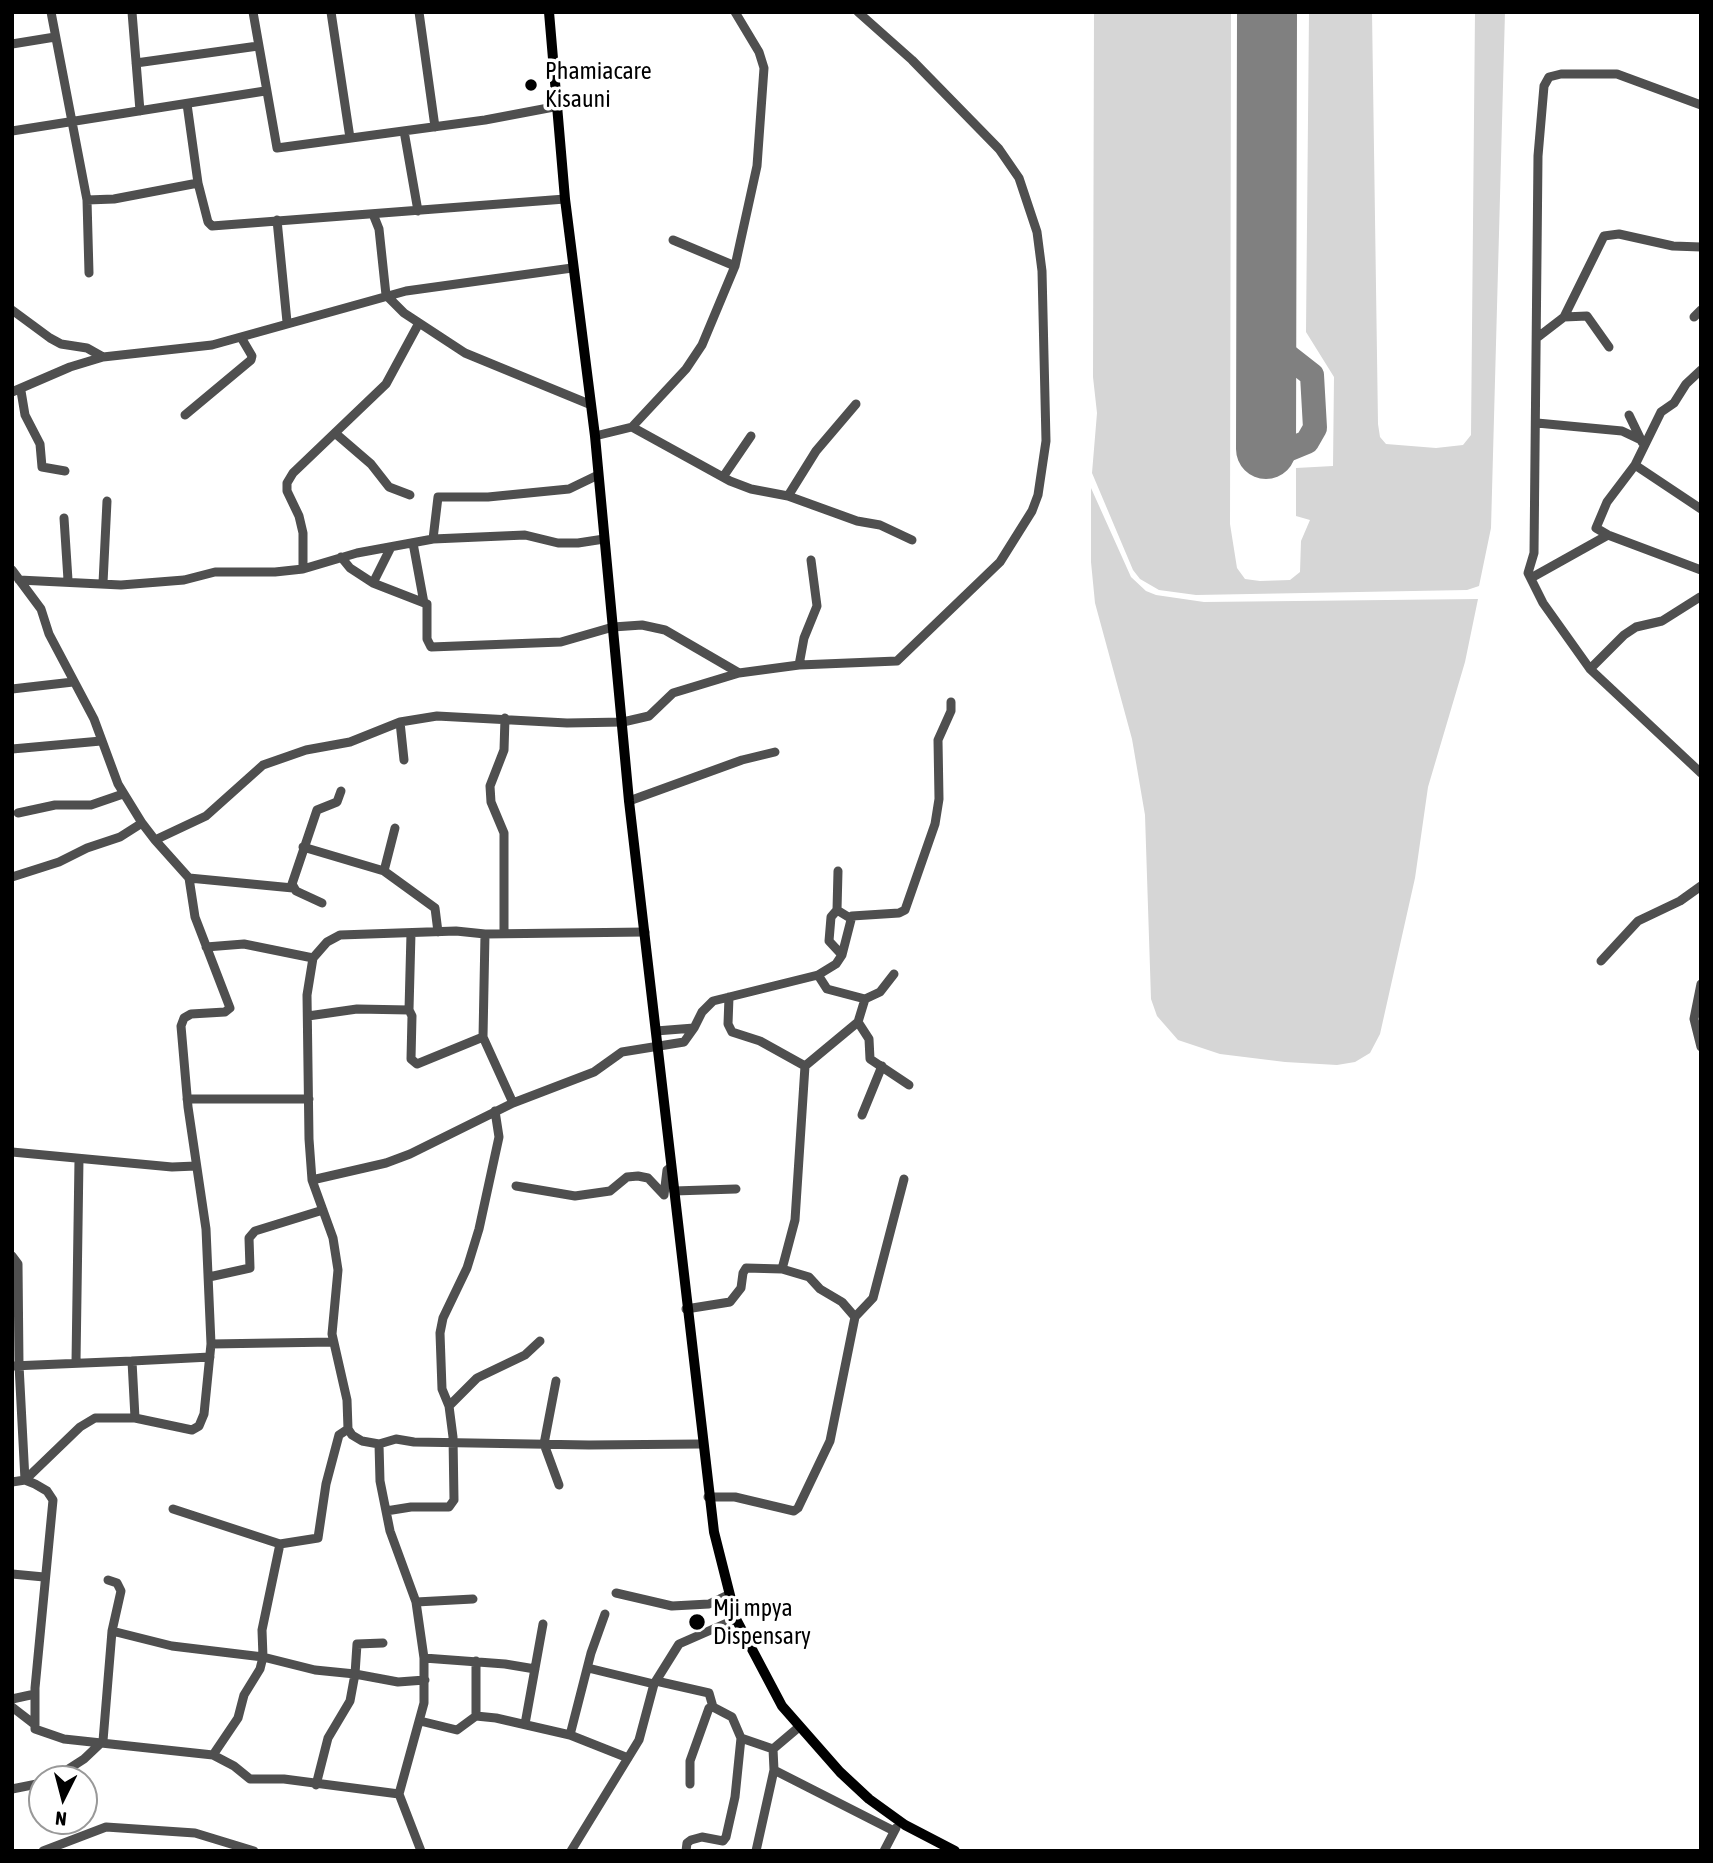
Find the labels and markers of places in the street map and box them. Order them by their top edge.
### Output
place label: Phamiacare Kisauni [545,57,652,113]
marker: Phamiacare Kisauni [523,77,539,93]
place label: Mji mpya Dispensary [713,1594,811,1650]
marker: Mji mpya Dispensary [687,1612,707,1632]

